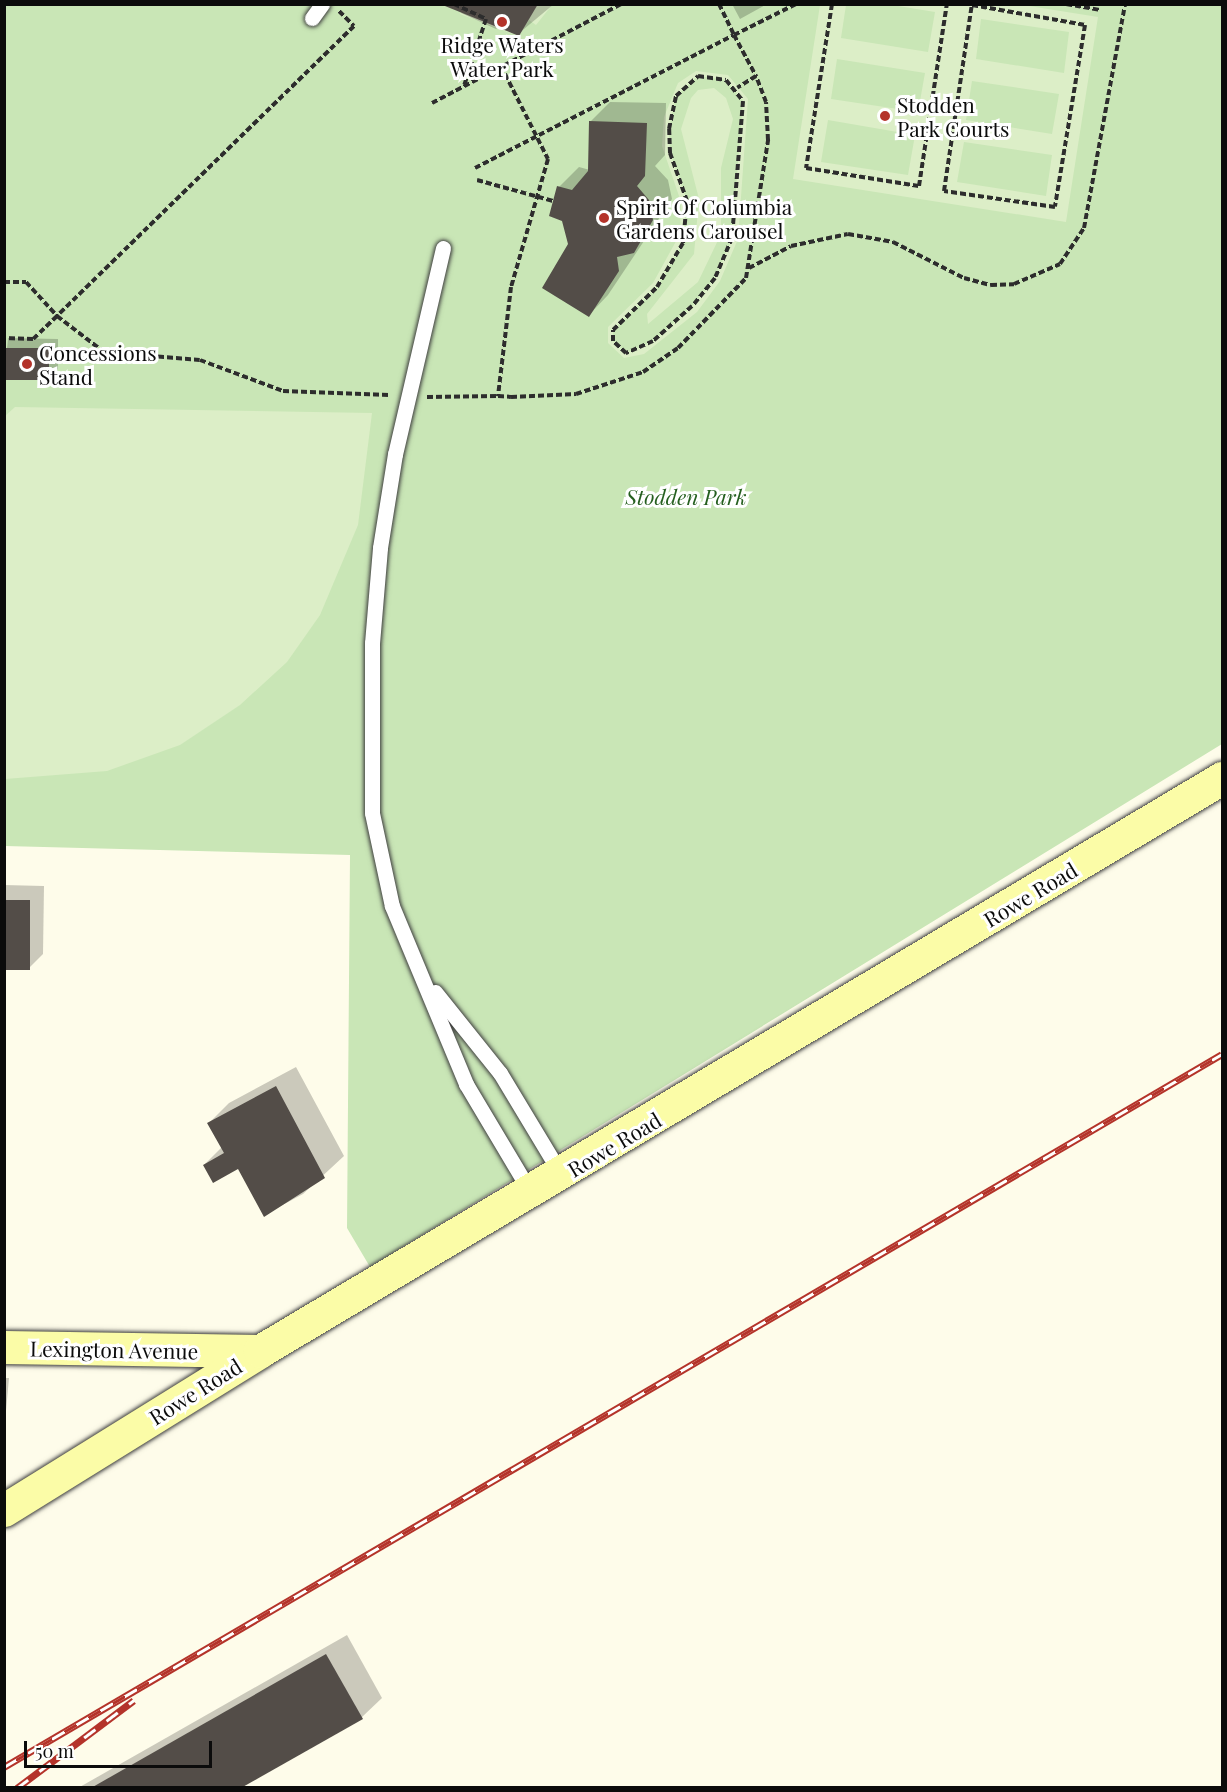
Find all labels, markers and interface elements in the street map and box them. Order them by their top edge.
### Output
marker: Ridge Waters Water Park [495,15,509,29]
place label: Ridge Waters Water Park [440,31,564,81]
place label: Stodden Park Courts [897,91,1010,141]
marker: Stodden Park Courts [878,109,892,123]
place label: Spirit Of Columbia Gardens Carousel [616,193,792,243]
marker: Spirit Of Columbia Gardens Carousel [597,211,611,225]
place label: Concessions Stand [39,339,157,389]
marker: Concessions Stand [20,357,34,371]
park label: Stodden Park [625,483,747,509]
street label: Rowe Road [979,856,1081,932]
street label: Rowe Road [563,1106,665,1182]
street label: Lexington Avenue [29,1335,199,1363]
street label: Rowe Road [144,1353,246,1429]
scale bar [27,1729,214,1767]
text: 50 m [35,1739,74,1763]

